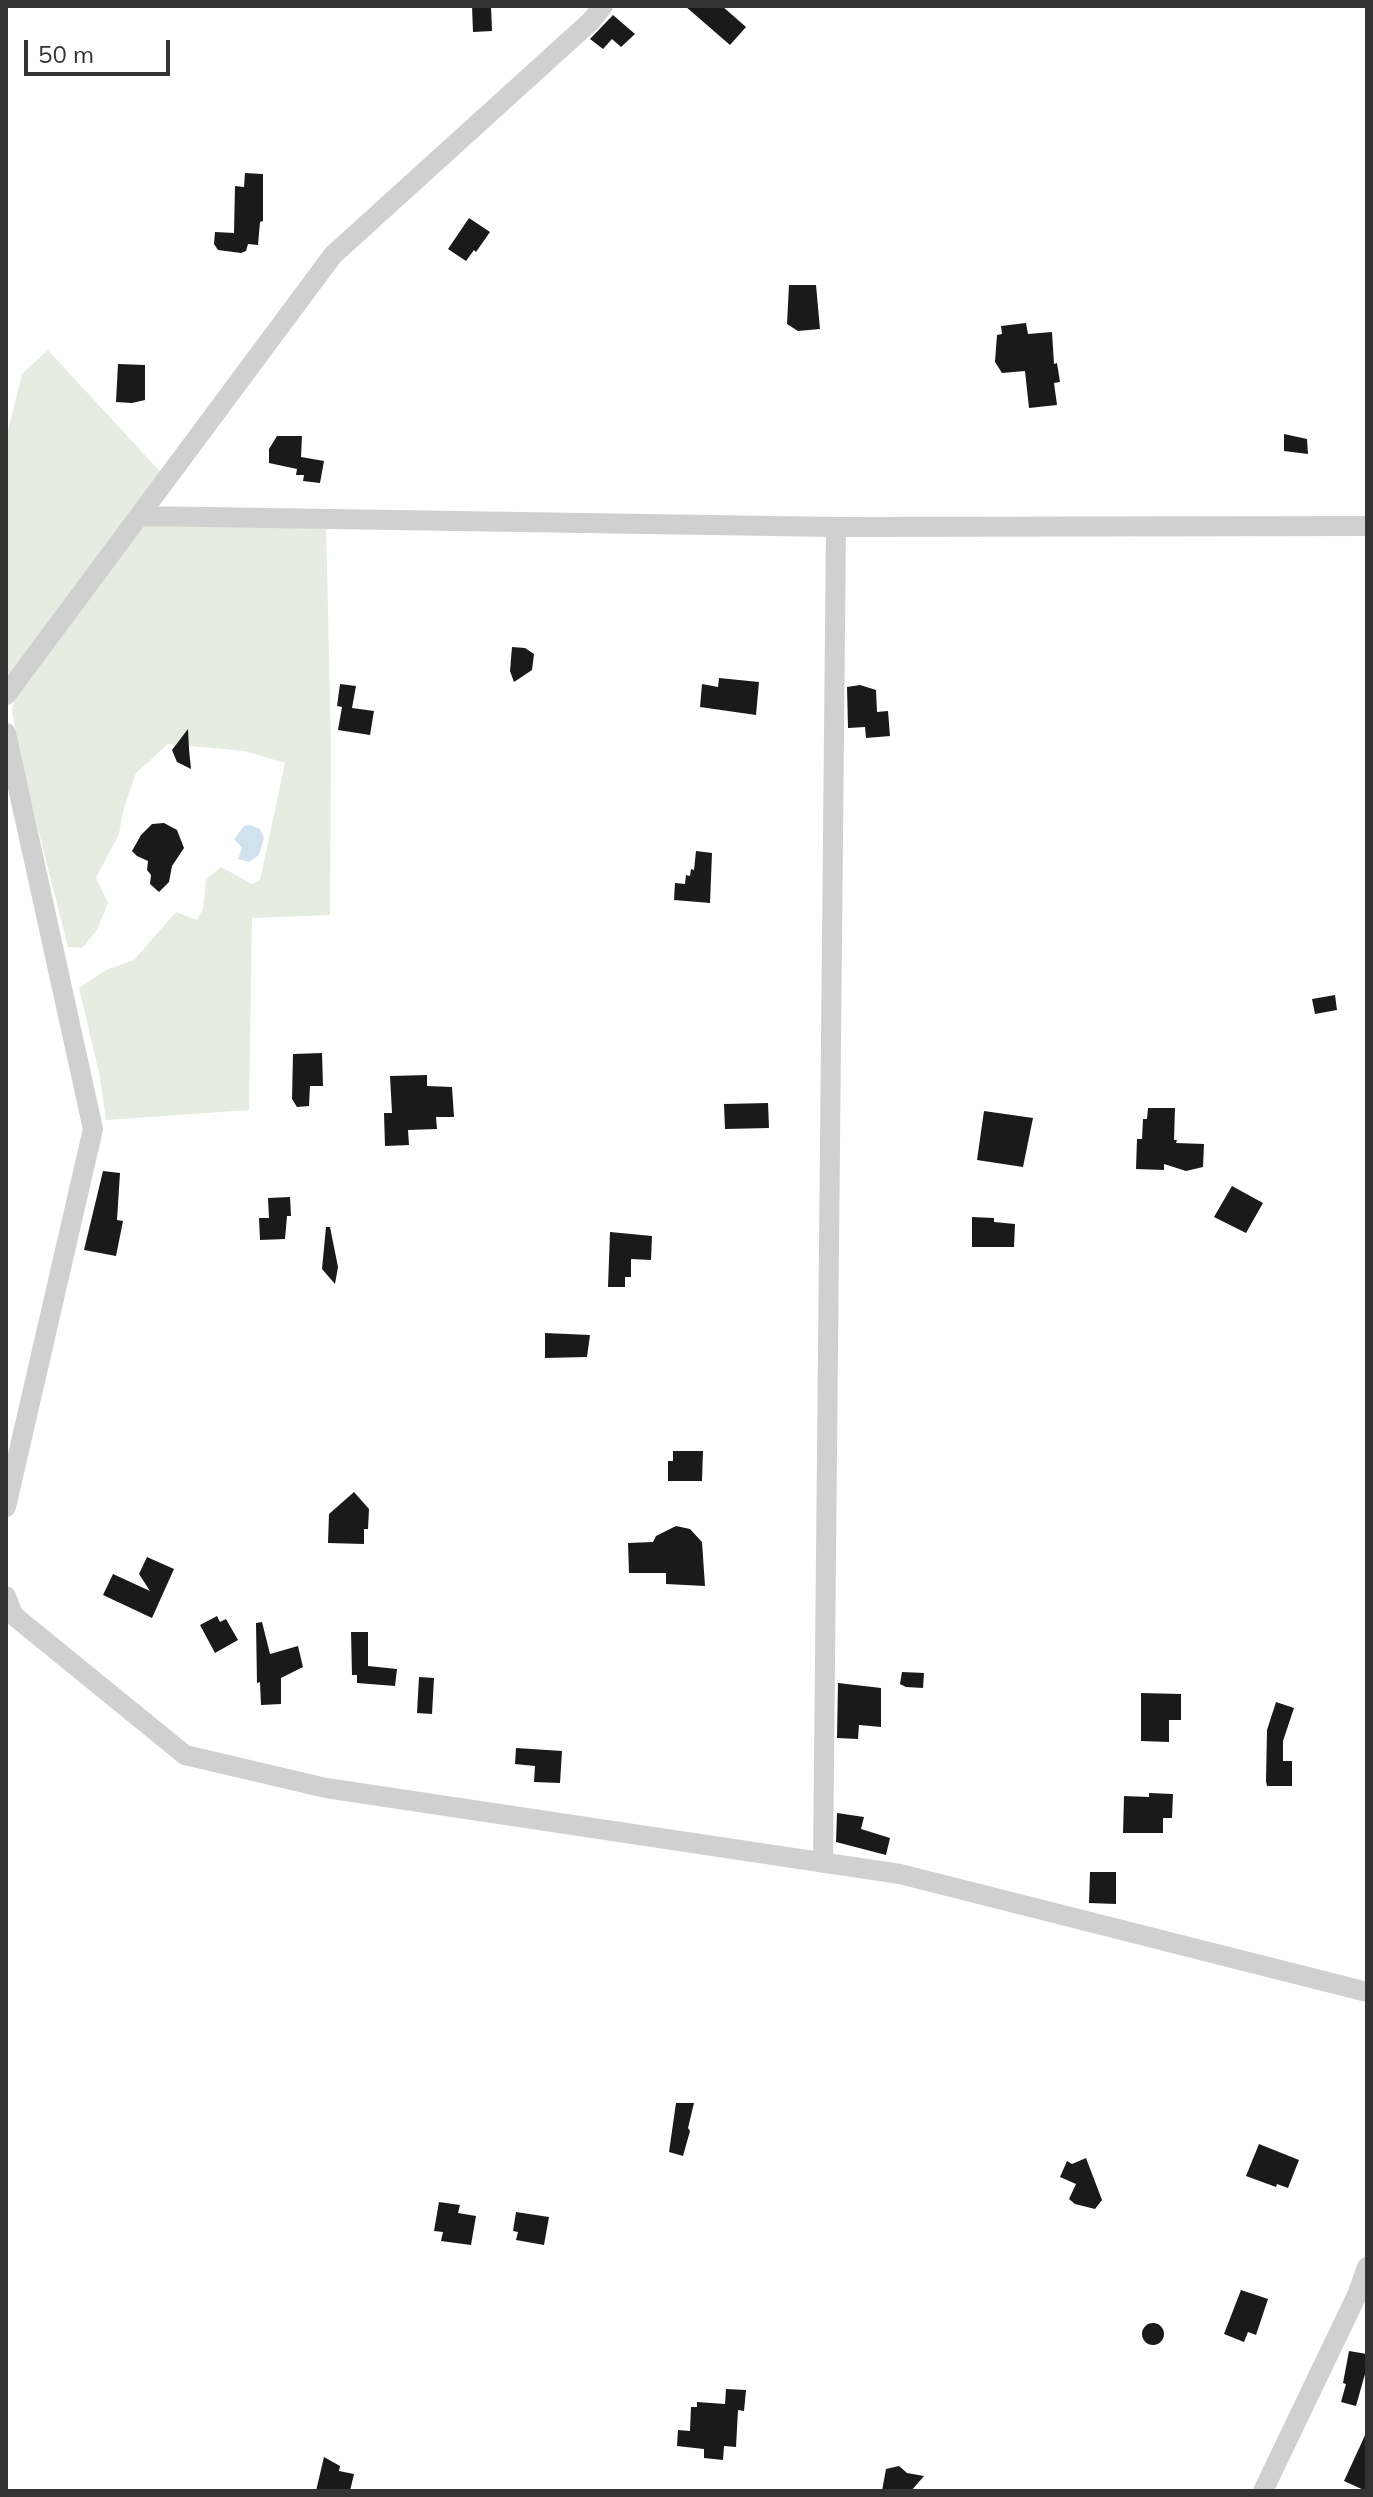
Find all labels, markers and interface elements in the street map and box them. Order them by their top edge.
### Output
scale bar [28,24,174,74]
text: 50 m [38,39,94,69]

